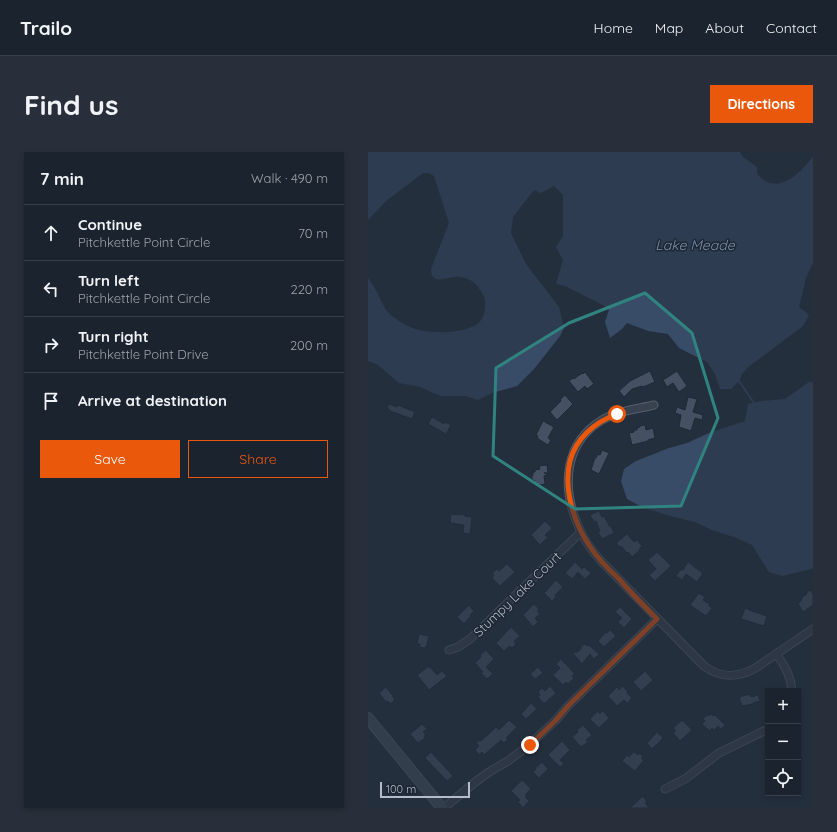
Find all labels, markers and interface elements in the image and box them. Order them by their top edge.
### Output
text: Trailo [20,16,72,40]
text: Home [594,19,633,37]
text: Map [655,19,683,37]
text: About [705,19,744,37]
text: Contact [766,19,817,37]
button: Directions [710,85,813,123]
text: Find us [24,87,118,122]
text: 7 min [40,168,84,189]
text: Walk · 490 m [251,170,328,186]
text: Continue [78,215,142,234]
icon: ahead [40,222,62,244]
text: 70 m [298,225,328,241]
text: Pitchkettle Point Circle [78,234,210,250]
water label: Lake Meade [655,236,736,254]
text: Turn left [78,271,140,290]
icon: left [40,278,62,300]
text: 220 m [290,281,328,297]
text: Pitchkettle Point Circle [78,290,210,306]
text: Turn right [78,327,149,346]
icon: right [40,334,62,356]
text: 200 m [290,337,328,353]
text: Pitchkettle Point Drive [78,346,209,362]
icon: arrive [40,390,62,412]
text: Arrive at destination [78,391,227,410]
route start [608,405,626,423]
button: Save [40,440,180,478]
button: Share [188,440,328,478]
street label: Stumpy Lake Court [470,548,564,640]
map controls [765,688,801,796]
button: + [765,688,801,724]
button: − [765,724,801,760]
route end [521,736,539,754]
button: locate [765,760,801,796]
scale bar [380,780,470,799]
text: 100 m [386,782,416,796]

